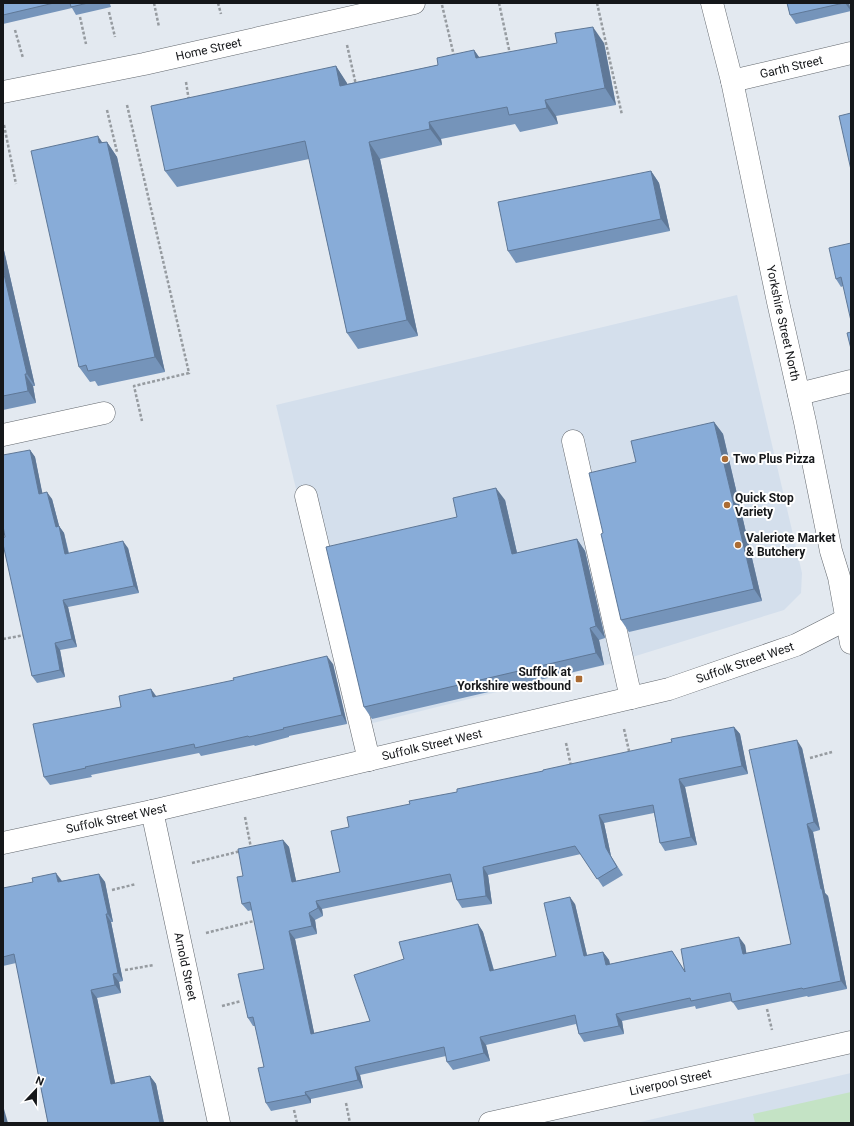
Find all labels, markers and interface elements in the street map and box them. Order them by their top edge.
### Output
street label: Home Street [174,35,243,64]
street label: Garth Street [758,53,824,81]
street label: Yorkshire Street North [764,264,803,382]
place label: Two Plus Pizza [733,452,816,466]
marker: Two Plus Pizza [720,454,730,464]
place label: Quick Stop Variety [735,491,794,519]
marker: Quick Stop Variety [722,500,732,510]
place label: Valeriote Market & Butchery [746,531,836,559]
marker: Valeriote Market & Butchery [733,540,743,550]
street label: Suffolk Street West [694,639,796,686]
place label: Suffolk at Yorkshire westbound [457,665,571,693]
marker: Suffolk at Yorkshire westbound [574,674,584,684]
street label: Suffolk Street West [380,726,484,764]
street label: Suffolk Street West [65,801,168,836]
street label: Arnold Street [171,931,200,1002]
street label: Liverpool Street [628,1066,713,1098]
north arrow [16,1070,56,1110]
text: N [34,1074,46,1089]

